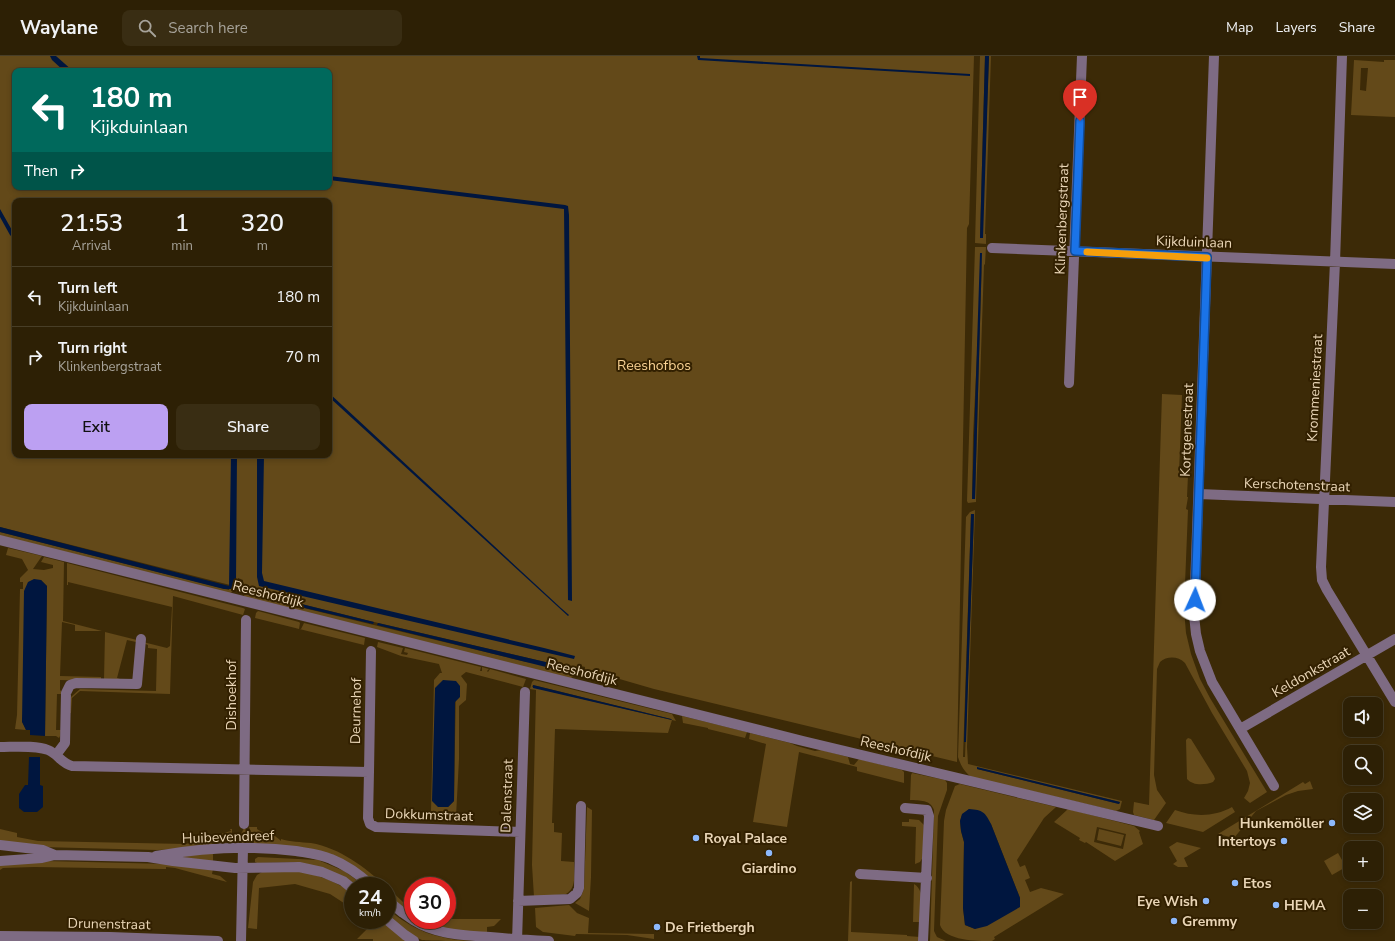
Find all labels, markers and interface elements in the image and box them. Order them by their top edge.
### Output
search box [122,10,402,46]
text: Waylane [20,15,98,41]
icon: search [136,17,158,39]
text: Search here [168,18,248,38]
text: Map [1226,18,1253,37]
text: Layers [1275,18,1317,37]
text: Share [1339,18,1375,37]
text: 180 m [90,79,173,117]
pin [1063,80,1097,121]
icon: left [24,84,76,136]
icon: arrive [1069,86,1091,108]
text: Kijkduinlaan [90,115,188,139]
icon: right [66,160,88,182]
text: Then [24,161,58,181]
street label: Klinkenbergstraat [1051,163,1073,275]
text: 21:53 [60,207,123,239]
text: 1 [175,207,189,239]
text: 320 [241,207,284,239]
street label: Kijkduinlaan [1156,231,1232,253]
text: Arrival [72,237,111,255]
text: min [171,237,193,255]
text: m [257,237,268,255]
text: Turn left [58,278,117,298]
icon: left [24,286,46,308]
text: 180 m [276,287,320,307]
text: Kijkduinlaan [58,298,129,316]
street label: Krommeniestraat [1303,334,1327,442]
text: Turn right [58,338,127,358]
icon: right [24,346,46,368]
text: 70 m [285,347,320,367]
park label: Reeshofbos [617,356,691,375]
text: Klinkenbergstraat [58,358,161,376]
street label: Kortgenestraat [1176,383,1198,477]
button: Exit [24,404,168,450]
button: Share [176,404,320,450]
street label: Kerschotenstraat [1244,474,1351,496]
street label: Reeshofdijk [230,576,307,612]
position arrow [1174,579,1216,621]
street label: Keldonkstraat [1269,642,1354,702]
street label: Reeshofdijk [544,654,621,690]
street label: Dishoekhof [222,659,241,730]
street label: Deurnehof [346,677,366,744]
map controls [1343,697,1383,929]
button: sound [1343,697,1383,737]
street label: Reeshofdijk [858,732,935,767]
button: search [1343,745,1383,785]
street label: Dalenstraat [496,759,518,833]
button: layers [1343,793,1383,833]
street label: Dokkumstraat [385,804,474,826]
place label: Hunkemöller [1240,814,1325,833]
marker: Hunkemöller [1327,818,1337,828]
street label: Huibevendreef [181,826,275,848]
place label: Royal Palace [704,829,788,848]
place label: Intertoys [1218,832,1276,851]
marker: Royal Palace [691,833,701,843]
marker: Intertoys [1279,836,1289,846]
button: + [1343,841,1383,881]
marker: Giardino [764,848,774,858]
place label: Giardino [741,859,797,878]
place label: Etos [1243,874,1272,893]
speed limit sign: 30 [404,877,456,929]
marker: Etos [1230,878,1240,888]
text: 24 [358,884,382,911]
button: − [1343,889,1383,929]
place label: Eye Wish [1137,892,1198,911]
marker: Eye Wish [1201,896,1211,906]
place label: HEMA [1284,896,1326,915]
marker: HEMA [1271,900,1281,910]
text: km/h [359,906,381,920]
place label: Gremmy [1182,912,1238,931]
street label: Drunenstraat [67,914,151,934]
marker: Gremmy [1169,916,1179,926]
place label: De Frietbergh [665,918,755,937]
marker: De Frietbergh [652,922,662,932]

